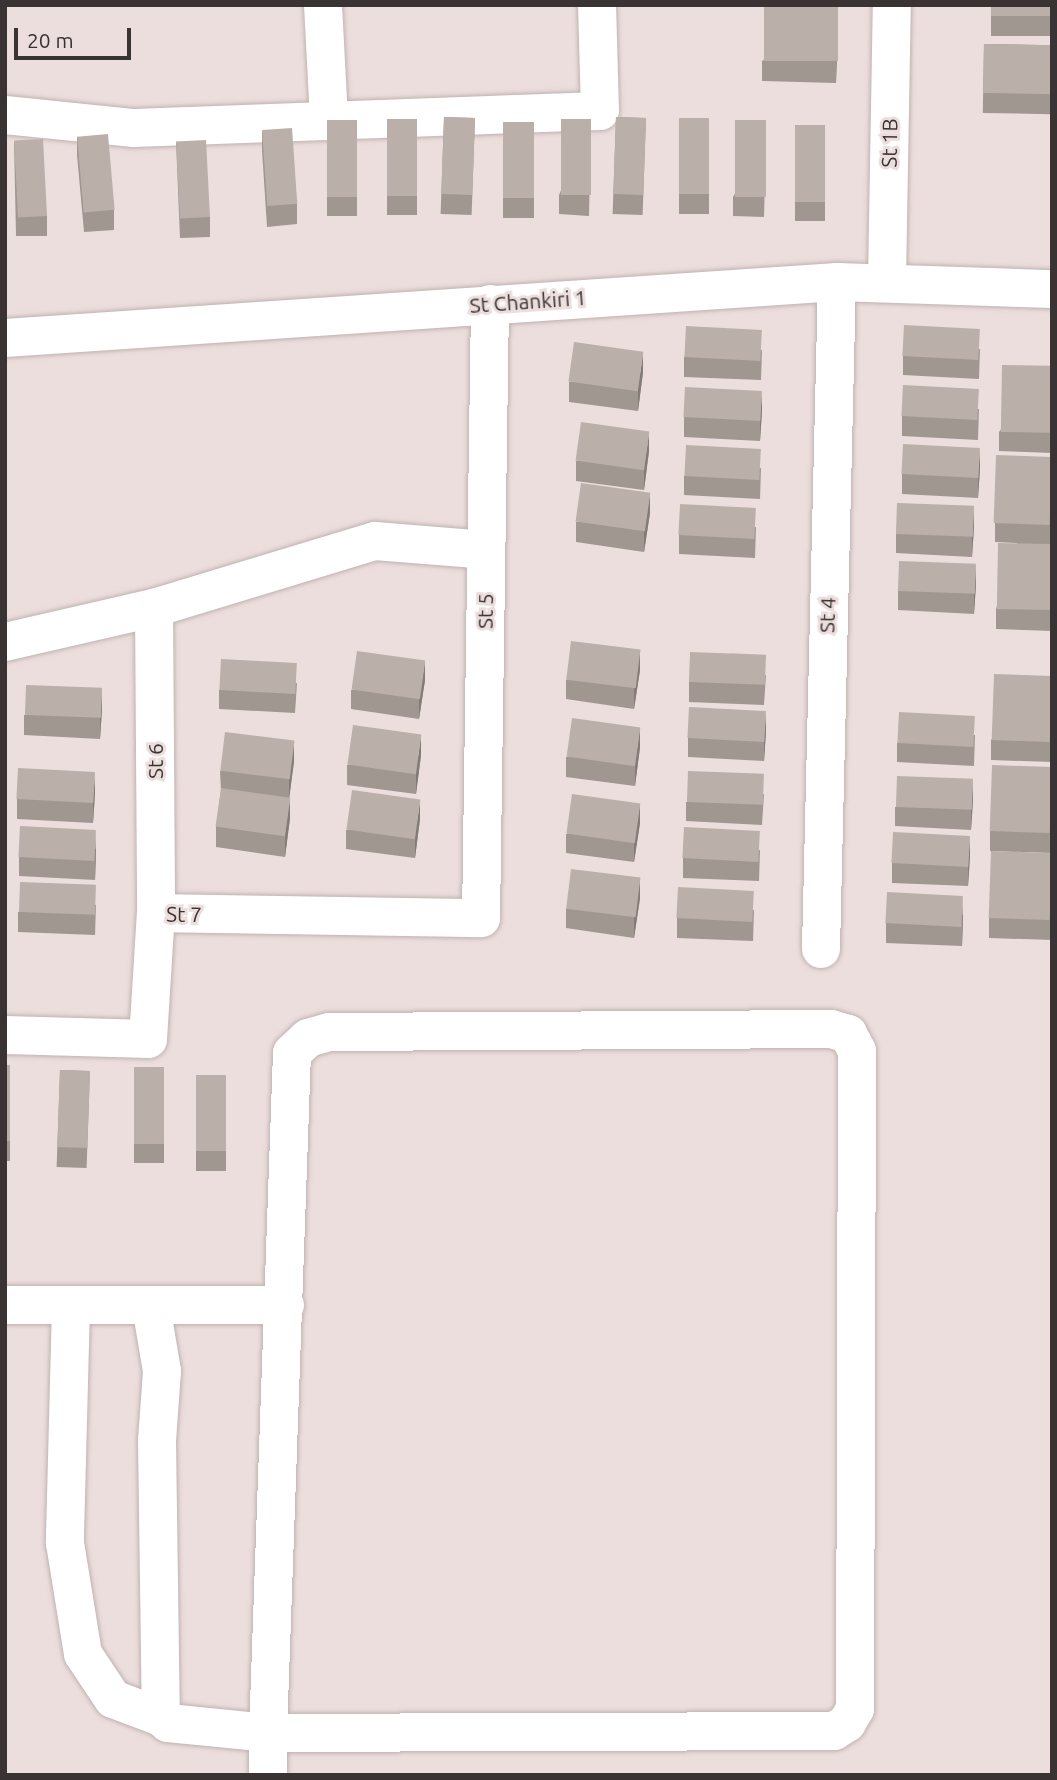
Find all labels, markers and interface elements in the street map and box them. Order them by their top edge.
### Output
scale bar [18,14,135,58]
text: 20 m [27,28,74,52]
street label: St 1B [876,118,902,168]
street label: St Chankiri 1 [469,284,587,318]
street label: St 5 [472,593,498,629]
street label: St 4 [814,597,840,633]
street label: St 6 [142,743,168,779]
street label: St 7 [166,901,202,927]

